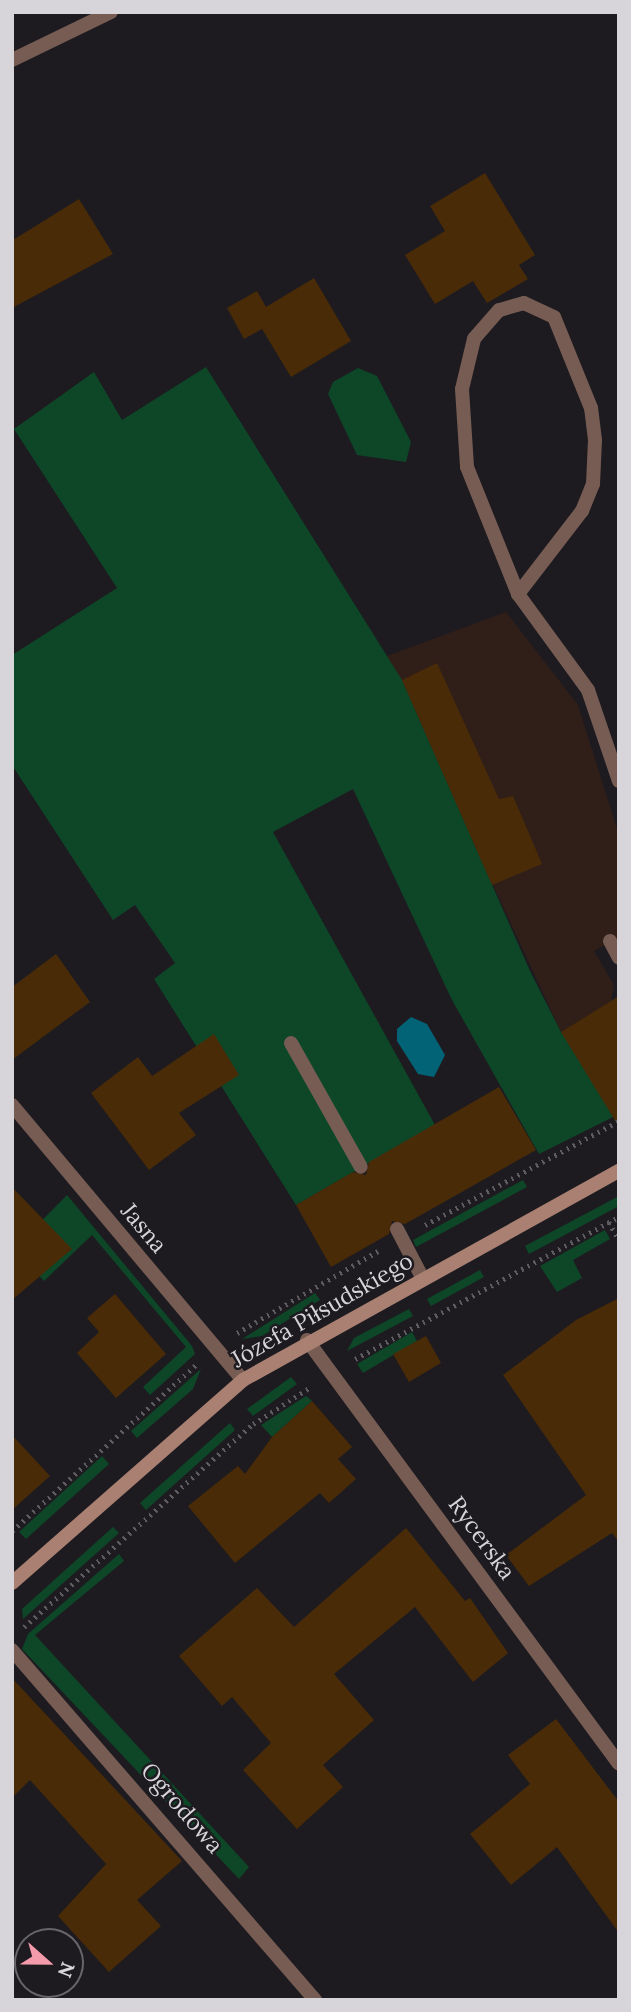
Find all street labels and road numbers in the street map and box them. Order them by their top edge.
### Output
street label: Jasna [115,1197,173,1259]
street label: Józefa Piłsudskiego [226,1247,418,1373]
street label: Rycerska [443,1491,521,1585]
street label: Ogrodowa [135,1757,229,1859]

